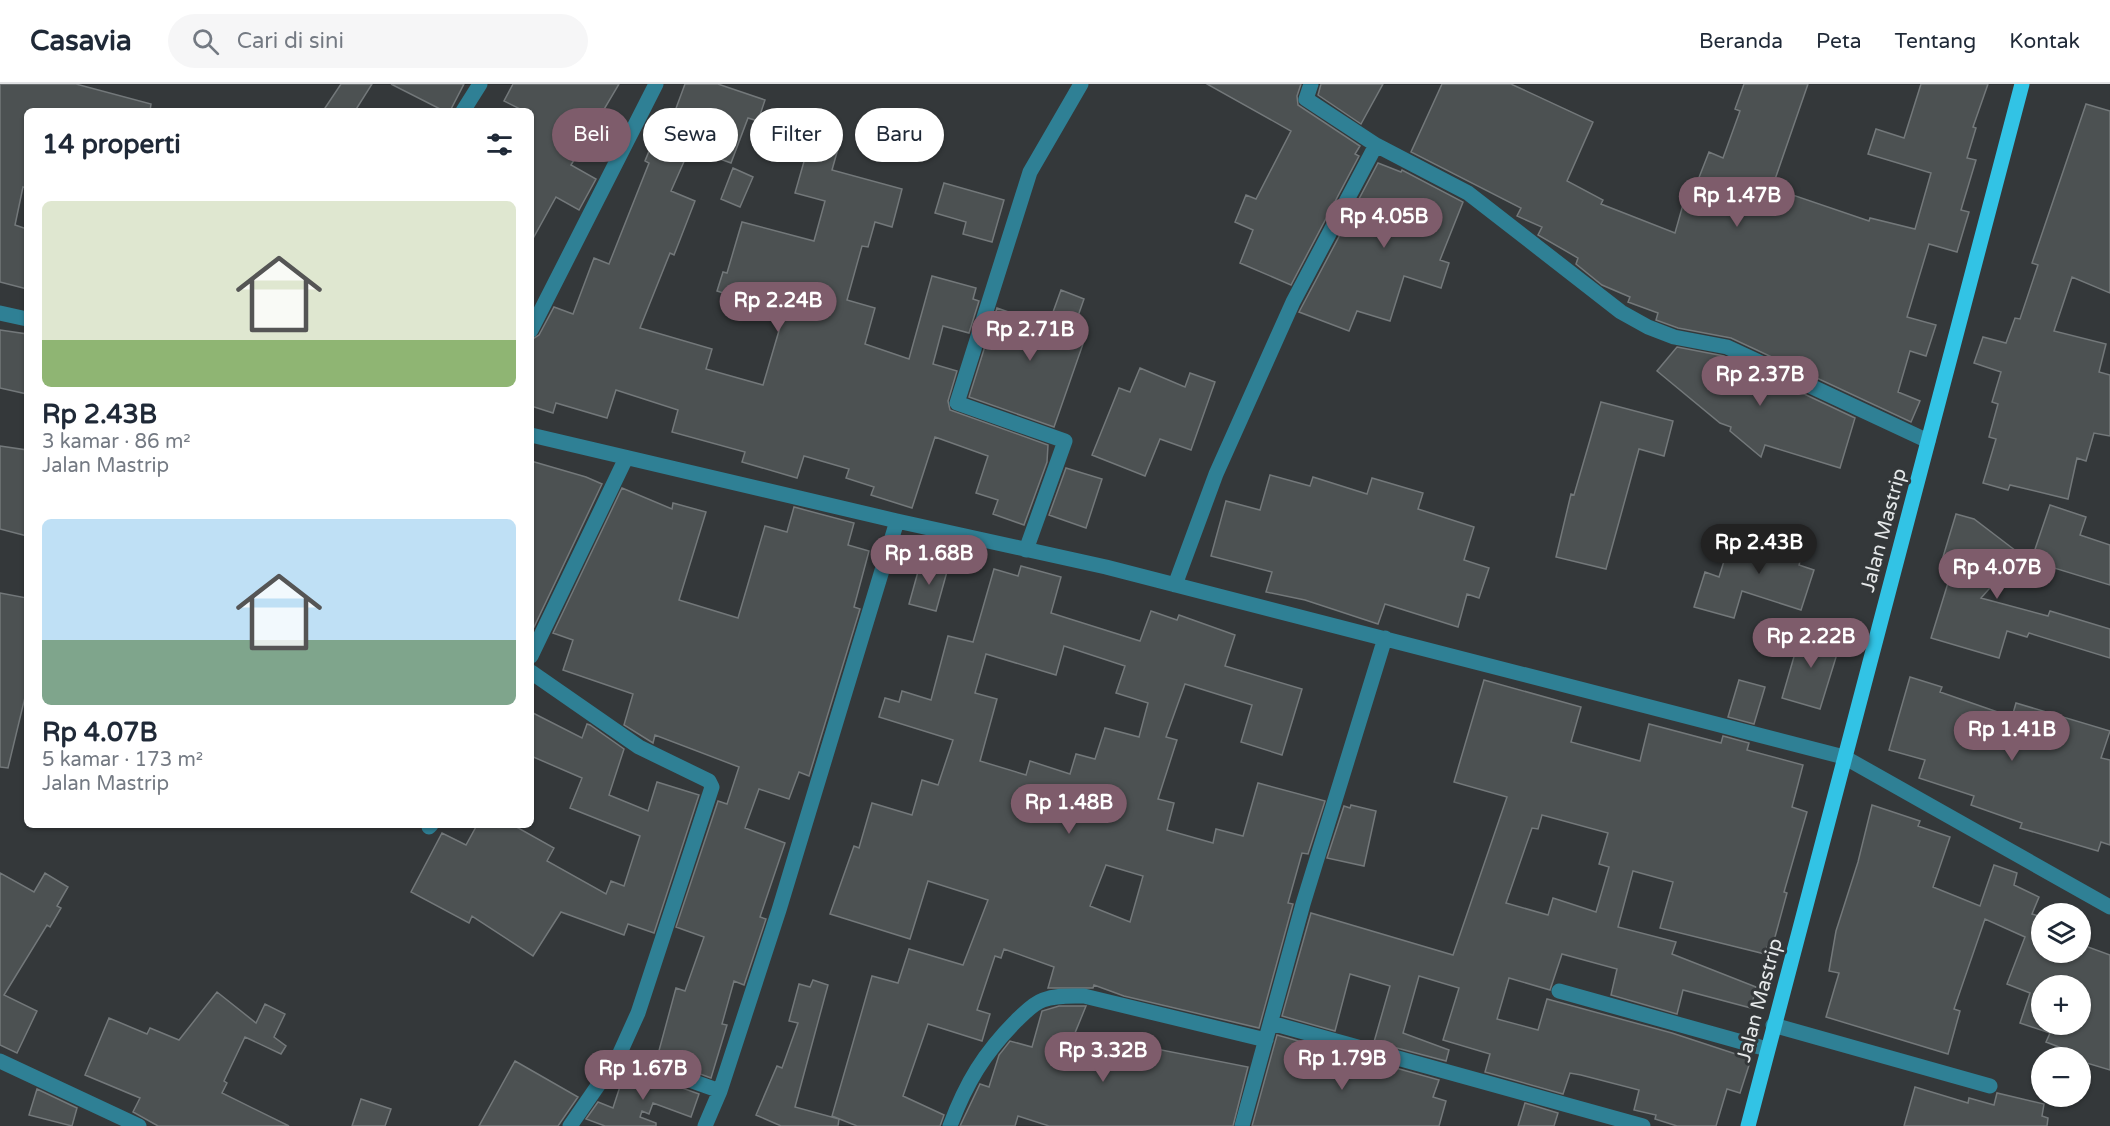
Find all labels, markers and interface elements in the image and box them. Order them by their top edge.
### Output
search box [168,14,588,68]
text: Casavia [30,24,132,58]
icon: search [189,25,222,58]
text: Cari di sini [237,28,344,54]
text: Beranda [1699,29,1783,54]
text: Peta [1816,29,1862,54]
text: Tentang [1895,29,1976,54]
text: Kontak [2009,29,2080,54]
chip: Beli [552,108,631,162]
chip: Sewa [643,108,738,162]
chip: Filter [750,108,843,162]
chip: Baru [855,108,944,162]
icon: filters [483,128,516,161]
text: 14 properti [42,129,181,160]
pin: Rp 1.47B [1675,177,1799,228]
text: Rp 1.47B [1693,184,1781,208]
pin: Rp 4.05B [1322,198,1446,249]
text: Rp 4.05B [1340,205,1428,229]
icon: home [225,240,333,348]
pin: Rp 2.24B [716,282,840,333]
text: Rp 2.24B [734,289,822,313]
pin: Rp 2.71B [968,311,1092,362]
text: Rp 2.71B [986,318,1074,342]
pin: Rp 2.37B [1698,356,1822,407]
text: Rp 2.37B [1716,363,1804,387]
text: Rp 2.43B [42,399,157,430]
text: 3 kamar · 86 m² [42,430,191,454]
text: Jalan Mastrip [42,454,169,478]
street label: Jalan Mastrip [1856,466,1912,595]
pin: Rp 2.43B [1697,524,1821,575]
text: Rp 2.43B [1715,531,1803,555]
pin: Rp 1.68B [867,535,991,586]
text: Rp 1.68B [885,542,973,566]
pin: Rp 4.07B [1935,549,2059,600]
text: Rp 4.07B [1953,556,2041,580]
icon: home [225,558,333,666]
pin: Rp 2.22B [1749,618,1873,669]
text: Rp 2.22B [1767,625,1855,649]
pin: Rp 1.41B [1950,711,2074,762]
text: Rp 4.07B [42,717,157,748]
text: Rp 1.41B [1968,718,2056,742]
text: 5 kamar · 173 m² [42,748,203,772]
text: Jalan Mastrip [42,772,169,796]
pin: Rp 1.48B [1007,784,1131,835]
text: Rp 1.48B [1025,791,1113,815]
map controls [2031,903,2091,1107]
button: layers [2031,903,2091,963]
street label: Jalan Mastrip [1732,936,1788,1065]
button: + [2031,975,2091,1035]
pin: Rp 3.32B [1041,1032,1165,1083]
text: Rp 3.32B [1059,1039,1147,1063]
pin: Rp 1.79B [1280,1040,1404,1091]
text: Rp 1.79B [1298,1047,1386,1071]
button: − [2031,1047,2091,1107]
pin: Rp 1.67B [581,1050,705,1101]
text: Rp 1.67B [599,1057,687,1081]

